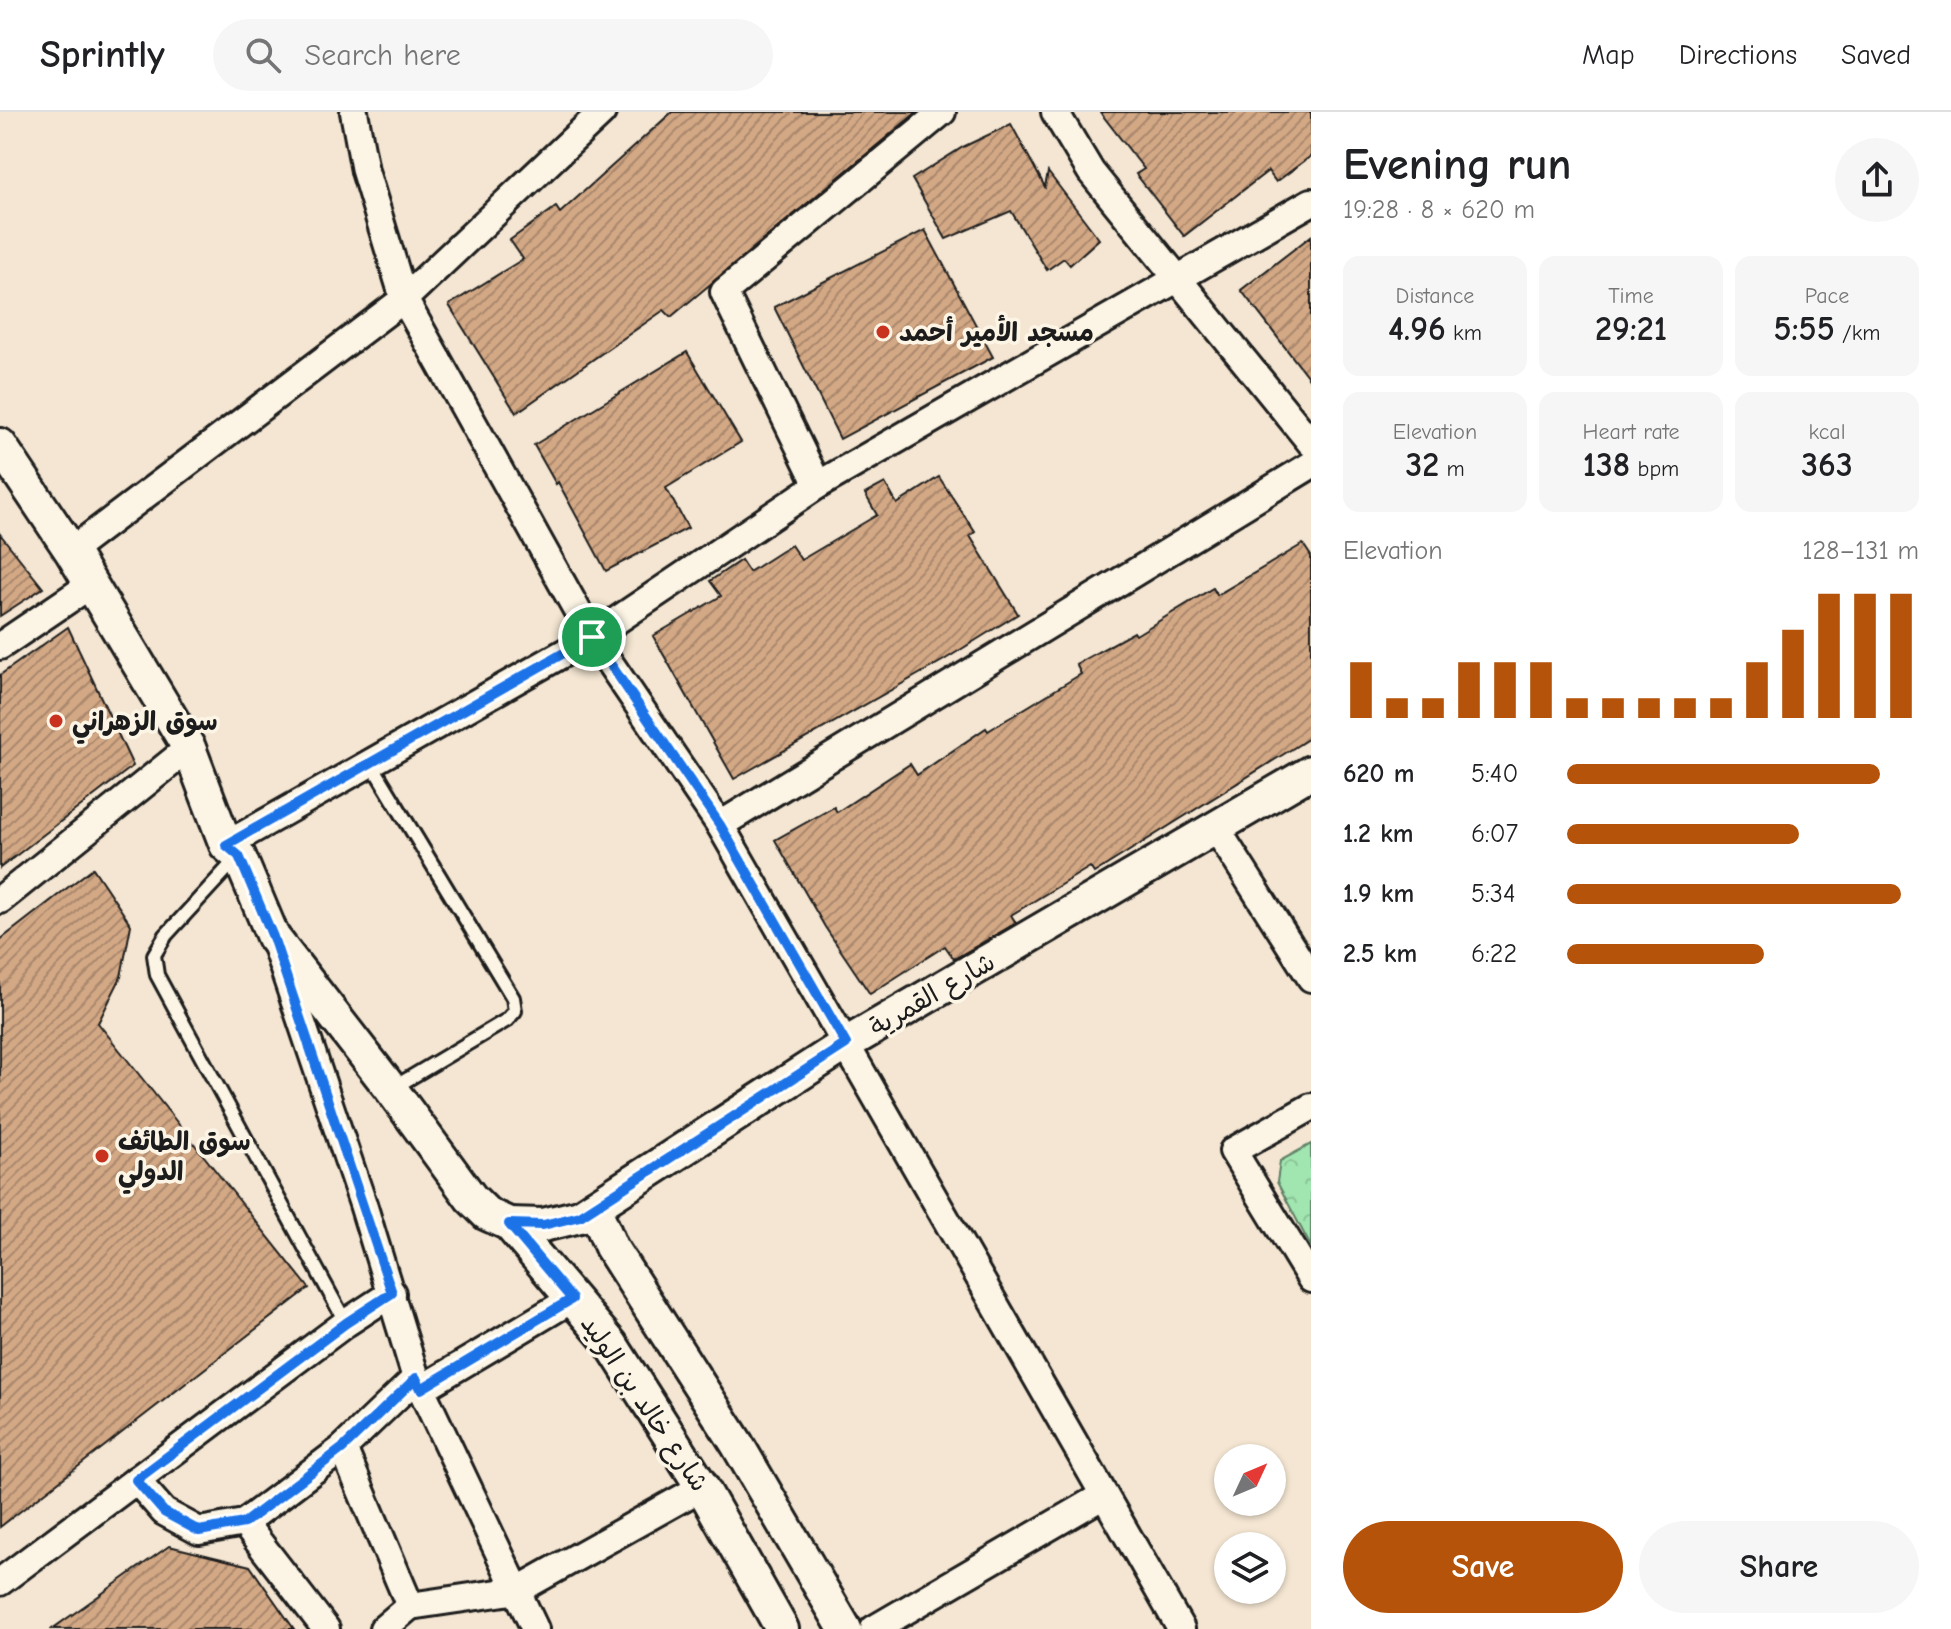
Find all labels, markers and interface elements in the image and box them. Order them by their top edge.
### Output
search box [213,19,773,91]
text: Sprintly [40,33,165,77]
icon: search [241,33,285,77]
text: Search here [305,38,461,73]
text: Map [1582,39,1635,71]
text: Directions [1679,39,1797,71]
text: Saved [1841,39,1911,71]
button: share [1835,138,1919,222]
text: Evening run [1343,139,1571,190]
text: 19:28 · 8 × 620 m [1343,195,1535,225]
text: Distance [1396,283,1474,309]
text: Time [1608,283,1654,309]
text: Pace [1805,283,1849,309]
text: 4.96 [1388,309,1446,349]
text: 29:21 [1595,309,1667,349]
text: 5:55 [1774,309,1835,349]
place label: مسجد الأمير أحمد [899,314,1094,348]
text: km [1446,320,1482,346]
text: /km [1835,320,1881,346]
marker: مسجد الأمير أحمد [874,323,892,341]
text: Elevation [1393,419,1477,445]
text: Heart rate [1583,419,1680,445]
text: kcal [1809,419,1845,445]
text: 32 [1405,445,1439,485]
text: 138 [1583,445,1630,485]
text: 363 [1801,445,1853,485]
text: m [1439,456,1465,482]
text: bpm [1630,456,1679,482]
text: Elevation [1343,536,1443,566]
text: 128–131 m [1802,536,1919,566]
pin [558,603,626,671]
icon: arrive [570,615,614,659]
place label: سوق الزهراني [72,707,218,745]
marker: سوق الزهراني [47,712,65,730]
text: 620 m [1343,759,1414,789]
text: 5:40 [1471,759,1518,789]
text: 1.2 km [1343,819,1414,849]
text: 6:07 [1471,819,1518,849]
text: 1.9 km [1343,879,1414,909]
text: 5:34 [1471,879,1516,909]
text: 2.5 km [1343,939,1417,969]
text: 6:22 [1471,939,1517,969]
street label: شارع القمرية [865,947,1001,1044]
place label: سوق الطائف الدولي [118,1127,251,1195]
marker: سوق الطائف الدولي [93,1147,111,1165]
street label: شارع خالد بن الوليد [572,1310,714,1498]
north arrow [1214,1444,1286,1516]
map controls [1214,1444,1286,1604]
button: Save [1343,1521,1623,1613]
button: Share [1639,1521,1919,1613]
button: layers [1214,1532,1286,1604]

